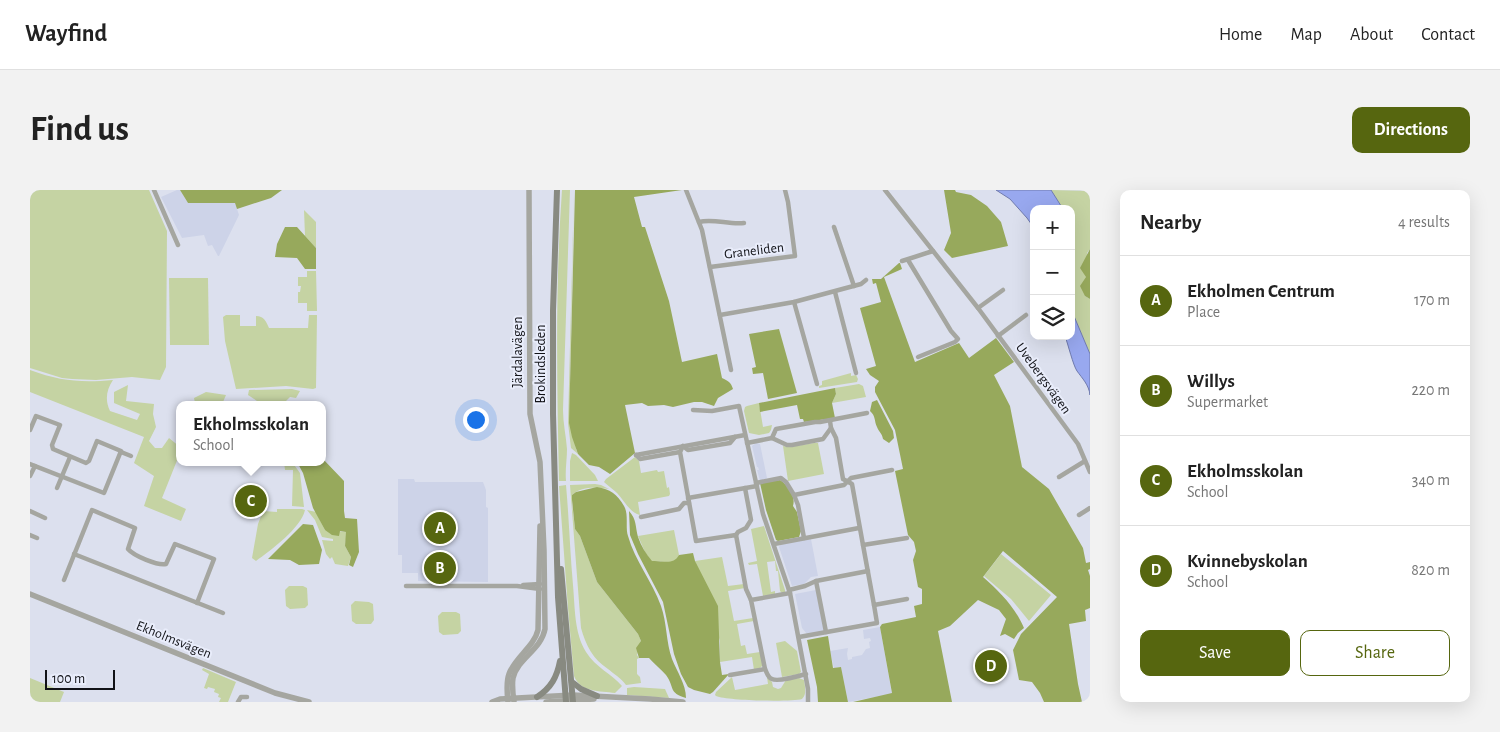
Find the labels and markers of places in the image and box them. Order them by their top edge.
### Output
pin: C [235,482,267,520]
pin: A [424,509,456,547]
pin: B [424,549,456,587]
pin: D [975,647,1007,685]

